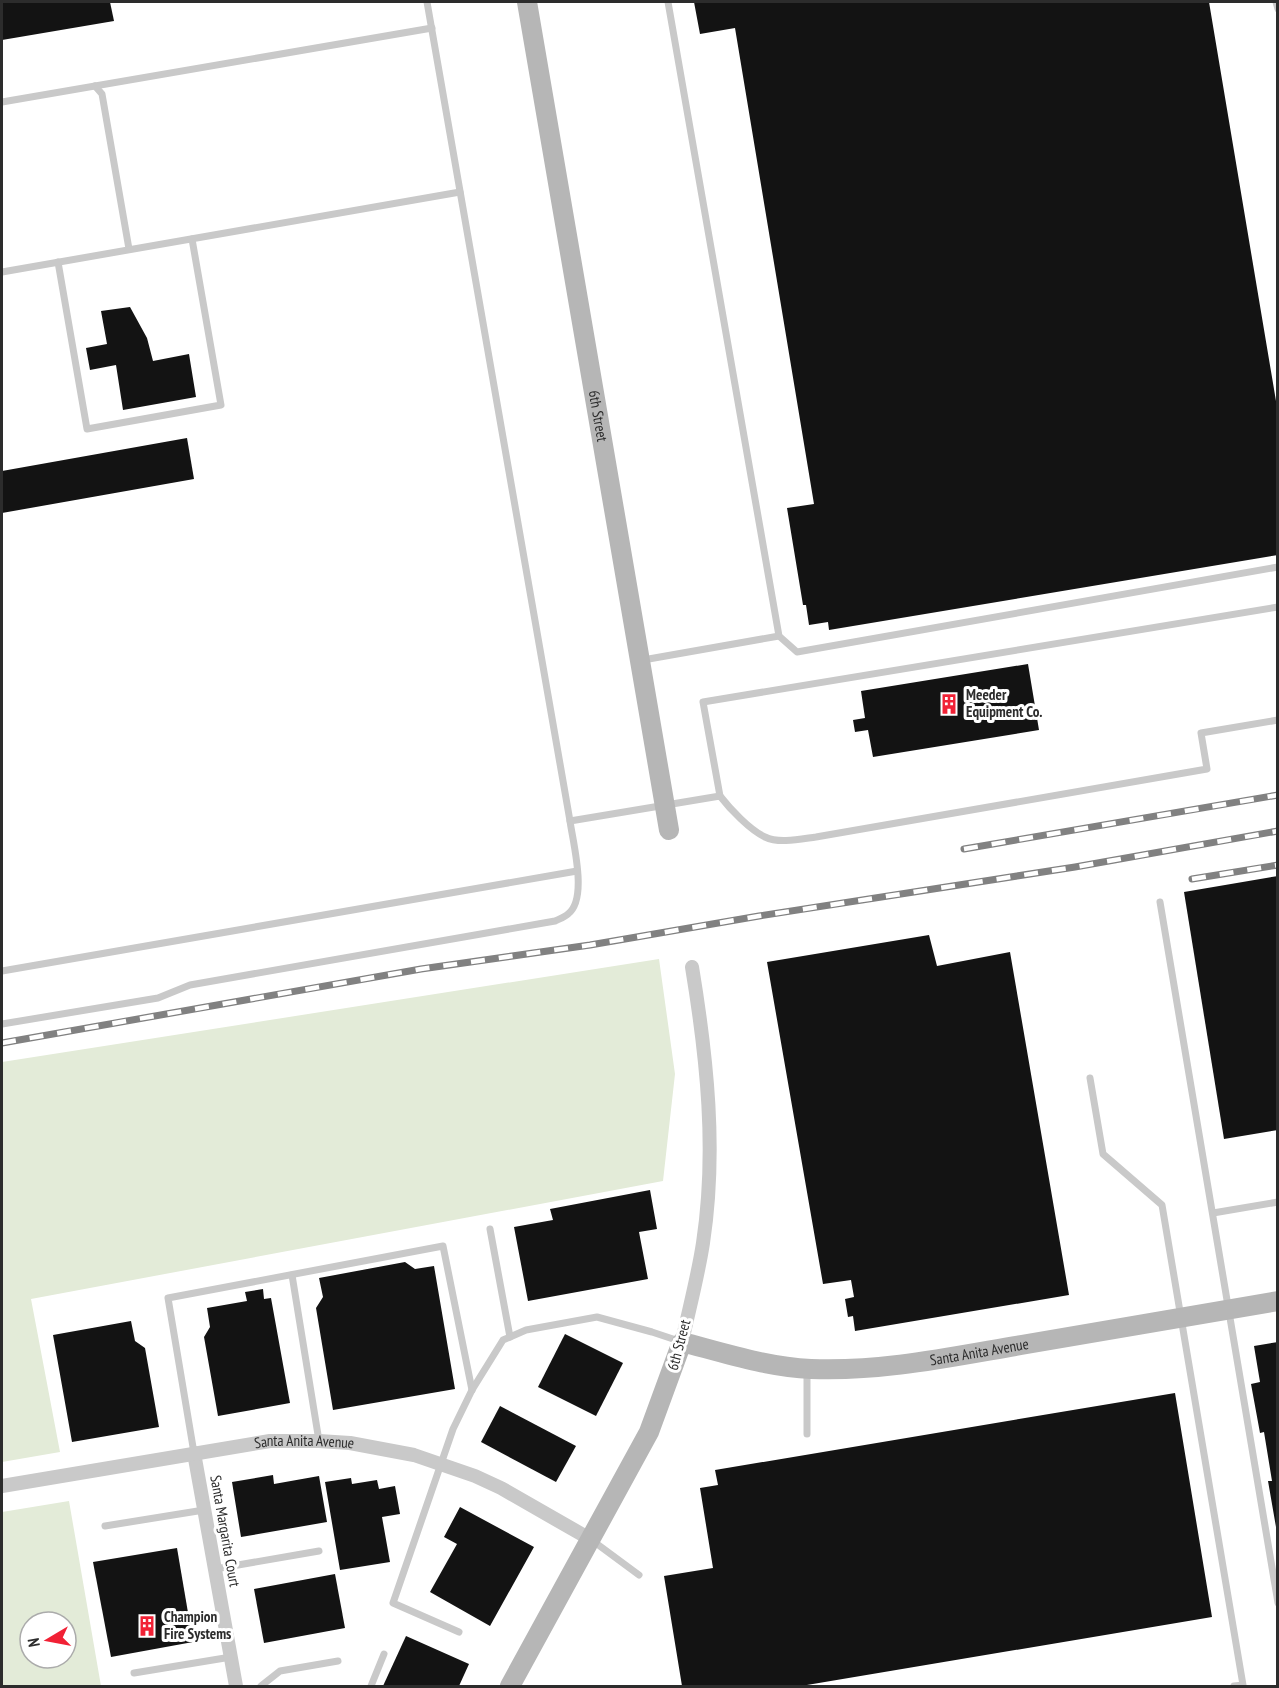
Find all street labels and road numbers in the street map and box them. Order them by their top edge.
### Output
street label: 6th Street [585,389,612,443]
street label: 6th Street [663,1317,694,1372]
street label: Santa Anita Avenue [929,1334,1030,1369]
street label: Santa Anita Avenue [253,1431,356,1453]
street label: Santa Margarita Court [206,1474,245,1588]

